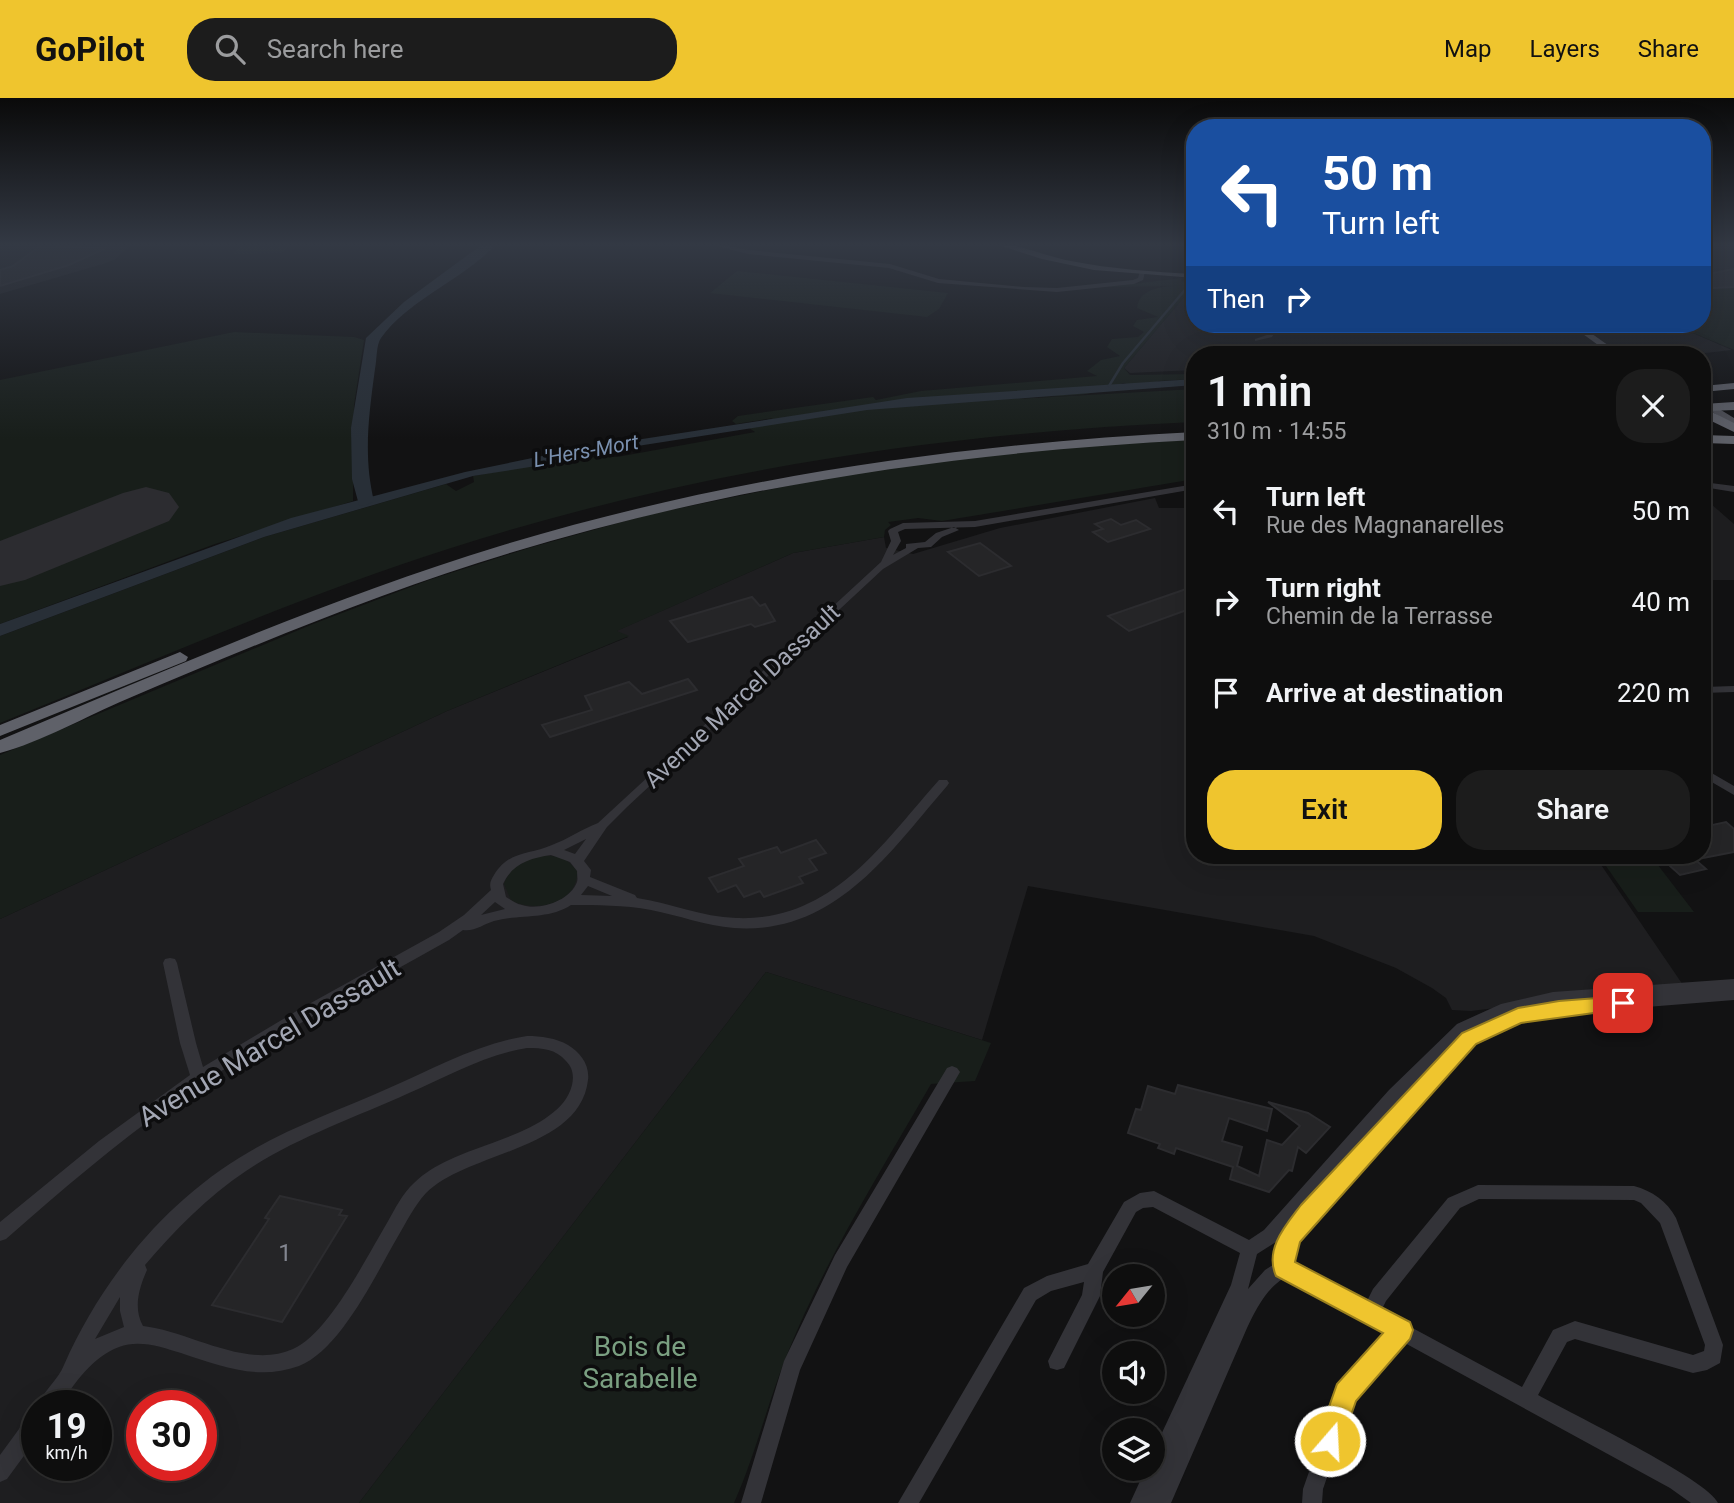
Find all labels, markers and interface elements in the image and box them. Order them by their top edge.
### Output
search box [187,18,677,81]
text: GoPilot [35,30,145,69]
icon: search [211,30,249,68]
text: Search here [267,34,403,64]
text: Map [1444,35,1492,63]
text: Layers [1530,35,1600,63]
text: Share [1638,35,1699,63]
text: 50 m [1322,145,1433,202]
icon: left [1207,147,1298,238]
text: Turn left [1322,204,1440,242]
icon: right [1279,280,1317,318]
text: Then [1207,284,1265,314]
text: 1 min [1207,367,1312,416]
button: close [1616,369,1690,443]
text: 310 m · 14:55 [1207,418,1346,445]
water label: L'Hers-Mort [532,430,641,472]
text: Turn left [1266,482,1365,512]
icon: left [1207,492,1245,530]
text: 50 m [1632,496,1690,526]
text: Rue des Magnanarelles [1266,512,1504,539]
text: Turn right [1266,573,1381,603]
icon: right [1207,583,1245,621]
text: 40 m [1632,587,1690,617]
street label: Avenue Marcel Dassault [638,598,846,794]
text: Chemin de la Terrasse [1266,603,1493,630]
icon: arrive [1207,674,1245,712]
text: Arrive at destination [1266,678,1503,708]
text: 220 m [1617,678,1690,708]
button: Exit [1207,770,1442,850]
button: Share [1456,770,1690,850]
street label: Avenue Marcel Dassault [132,951,406,1134]
pin [1593,973,1653,1033]
icon: arrive [1604,984,1642,1022]
house number: 1 [278,1239,292,1267]
north arrow [1102,1264,1166,1326]
map controls [1102,1264,1165,1481]
park label: Bois de Sarabelle [582,1330,698,1395]
button: sound [1102,1341,1165,1404]
speed limit sign: 30 [126,1390,217,1481]
position arrow [1293,1404,1367,1478]
text: 19 [46,1406,87,1447]
button: layers [1102,1418,1165,1481]
text: km/h [45,1442,88,1463]

